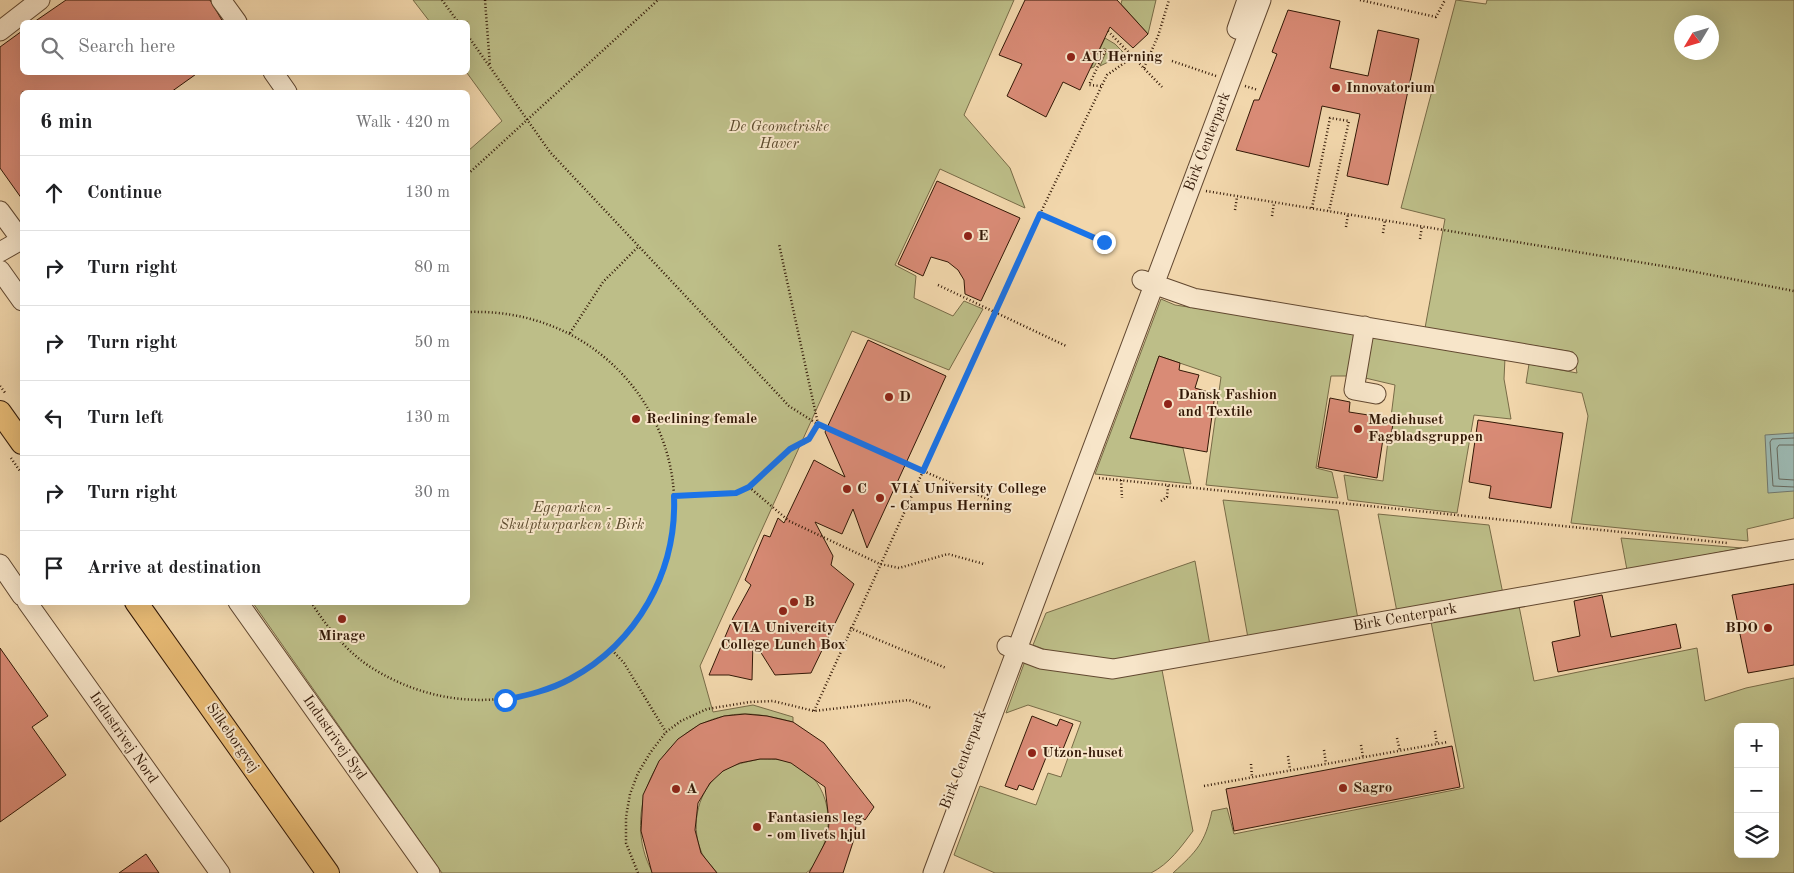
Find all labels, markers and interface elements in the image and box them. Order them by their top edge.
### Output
north arrow [1674,15,1719,60]
search box [20,20,470,75]
icon: search [38,34,66,62]
text: Search here [78,38,175,57]
place label: AU Herning [1081,50,1163,65]
marker: AU Herning [1065,51,1077,63]
place label: Innovatorium [1346,81,1435,96]
marker: Innovatorium [1330,82,1342,94]
street label: Birk Centerpark [1182,90,1234,194]
text: 6 min [40,112,93,133]
text: Walk · 420 m [355,115,450,131]
park label: De Geometriske Haver [728,120,829,152]
icon: ahead [40,179,68,207]
text: Continue [87,184,162,203]
text: 130 m [405,185,450,201]
place label: E [978,229,988,244]
marker: E [962,230,974,242]
route end [1093,231,1116,254]
icon: right [40,254,68,282]
text: Turn right [87,259,177,278]
text: 80 m [414,260,450,276]
icon: right [40,329,68,357]
text: Turn right [87,334,177,353]
text: 50 m [414,335,450,351]
place label: Dansk Fashion and Textile [1178,388,1277,420]
place label: D [899,390,911,405]
marker: D [883,391,895,403]
marker: Dansk Fashion and Textile [1162,398,1174,410]
icon: left [40,404,68,432]
text: Turn left [87,409,164,428]
text: 130 m [405,410,450,426]
place label: Reclining female [646,412,757,427]
marker: Reclining female [630,413,642,425]
place label: Mediehuset Fagbladsgruppen [1368,413,1483,445]
marker: Mediehuset Fagbladsgruppen [1352,423,1364,435]
icon: right [40,479,68,507]
place label: C [857,482,867,497]
place label: VIA University College - Campus Herning [890,482,1047,514]
marker: C [841,483,853,495]
text: Turn right [87,484,177,503]
text: 30 m [414,485,450,501]
marker: VIA University College - Campus Herning [874,492,886,504]
park label: Egeparken - Skulpturparken i Birk [500,501,644,533]
icon: arrive [40,554,68,582]
text: Arrive at destination [87,559,261,578]
place label: B [804,595,815,610]
marker: B [788,596,800,608]
street label: Birk Centerpark [1352,601,1458,635]
marker: VIA Univercity College Lunch Box [777,605,789,617]
marker: Mirage [336,613,348,625]
place label: VIA Univercity College Lunch Box [720,621,846,653]
place label: BDO [1725,621,1758,636]
marker: BDO [1762,622,1774,634]
place label: Mirage [318,629,366,644]
street label: Industrivej Nord [86,689,160,787]
route start [494,689,517,712]
street label: Industrivej Syd [299,693,369,783]
street label: Silkeborgvej [203,701,261,775]
street label: Birk Centerpark [938,708,990,812]
map controls [1734,723,1779,858]
button: + [1734,723,1779,768]
place label: Utzon-huset [1042,746,1124,761]
marker: Utzon-huset [1026,747,1038,759]
button: − [1734,768,1779,813]
place label: Sagro [1353,781,1392,796]
place label: A [686,782,697,797]
marker: Sagro [1337,782,1349,794]
marker: A [670,783,682,795]
place label: Fantasiens leg - om livets hjul [767,811,866,843]
button: layers [1734,813,1779,858]
marker: Fantasiens leg - om livets hjul [751,821,763,833]

